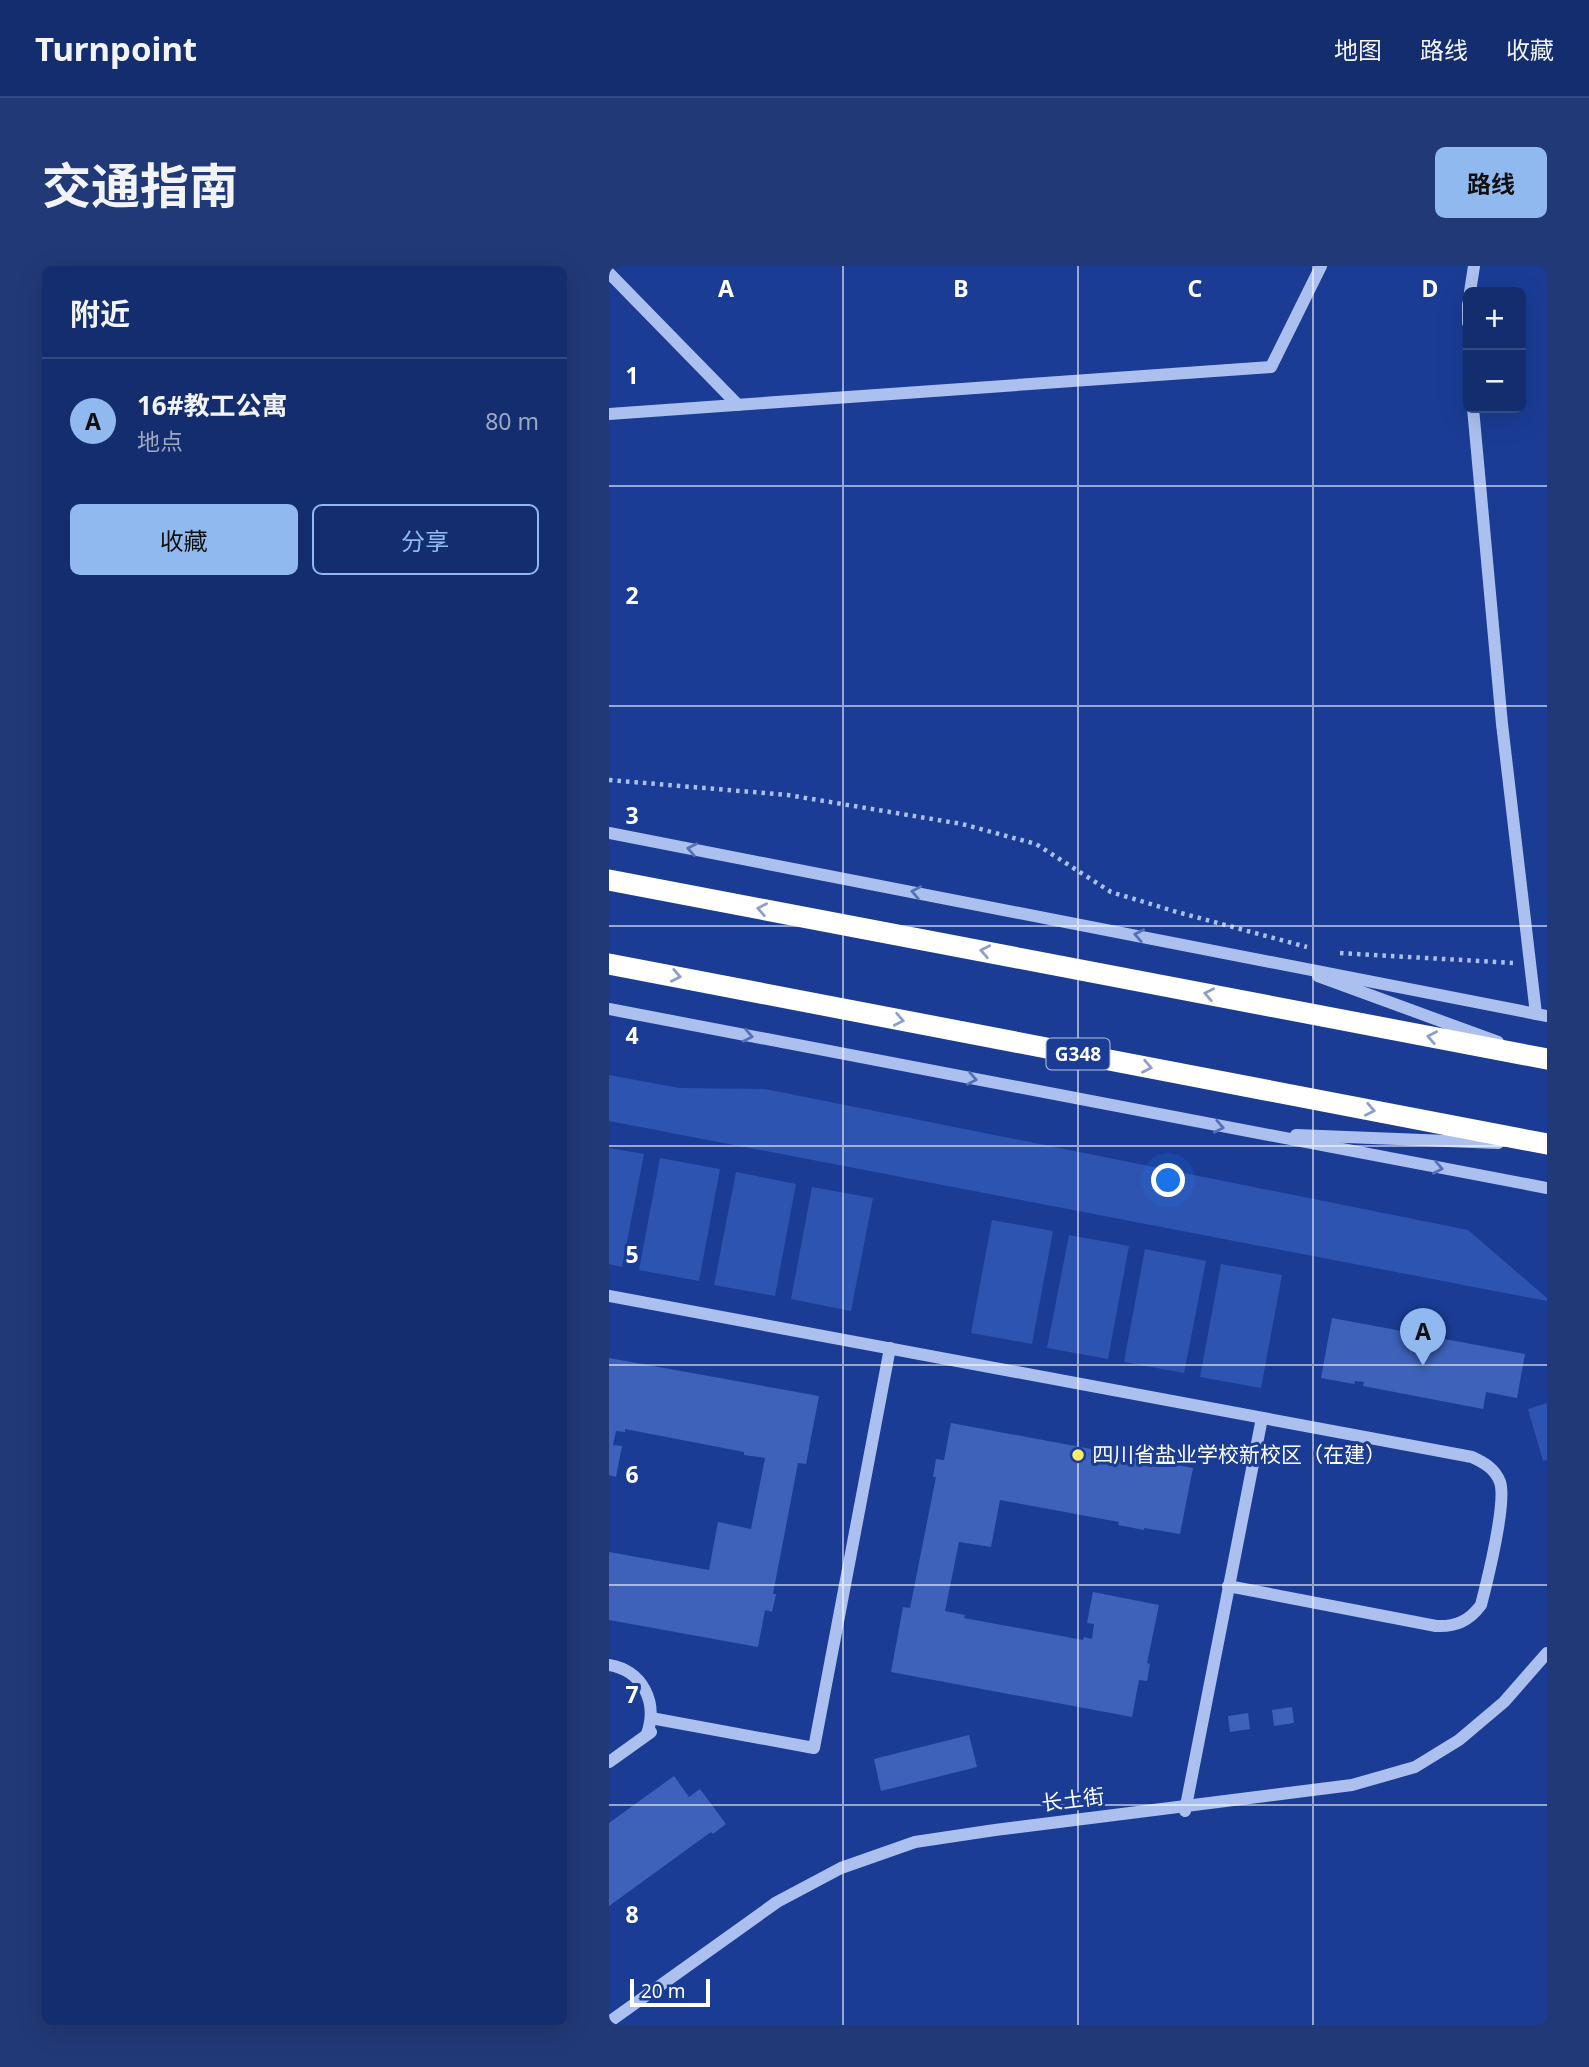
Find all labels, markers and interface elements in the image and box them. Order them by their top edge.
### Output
text: Turnpoint [35,26,197,71]
text: 地图 [1334,33,1382,66]
text: 路线 [1420,33,1468,66]
text: 收藏 [1506,33,1554,66]
button: 路线 [1435,147,1547,218]
text: 交通指南 [42,152,238,218]
text: A [718,272,734,304]
text: B [953,272,969,304]
text: C [1188,272,1203,304]
text: D [1422,272,1438,304]
map controls [1463,287,1526,413]
button: + [1463,287,1526,350]
text: 附近 [70,293,130,334]
button: − [1463,350,1526,413]
text: 1 [625,359,639,391]
text: 16#教工公寓 [137,387,288,423]
text: A [85,405,101,437]
text: 80 m [485,405,539,437]
text: 地点 [137,425,183,457]
button: 收藏 [70,504,298,575]
button: 分享 [312,504,539,575]
text: 2 [625,579,639,611]
text: 3 [625,799,639,831]
one-way arrow [686,842,698,857]
one-way arrow [910,885,922,900]
one-way arrow [756,902,768,917]
one-way arrow [1133,928,1145,943]
one-way arrow [979,945,991,960]
one-way arrow [670,968,682,983]
one-way arrow [1203,987,1215,1002]
one-way arrow [893,1011,905,1026]
text: 4 [625,1019,639,1051]
one-way arrow [742,1028,754,1043]
one-way arrow [1426,1030,1438,1045]
road number: G348 [1047,1038,1109,1070]
one-way arrow [1141,1059,1153,1074]
one-way arrow [966,1071,978,1086]
one-way arrow [1364,1102,1376,1117]
one-way arrow [1213,1119,1225,1134]
one-way arrow [1432,1160,1444,1175]
your location [1151,1163,1185,1197]
text: 5 [625,1238,639,1270]
pin: A [1400,1308,1446,1366]
place label: 四川省盐业学校新校区（在建） [1092,1440,1386,1468]
marker: 四川省盐业学校新校区（在建） [1070,1447,1086,1463]
text: 6 [625,1458,639,1490]
text: 7 [625,1678,639,1710]
street label: 长土街 [1040,1781,1106,1817]
text: 8 [625,1898,639,1930]
scale bar [630,1976,711,2008]
text: 20 m [641,1978,685,2004]

